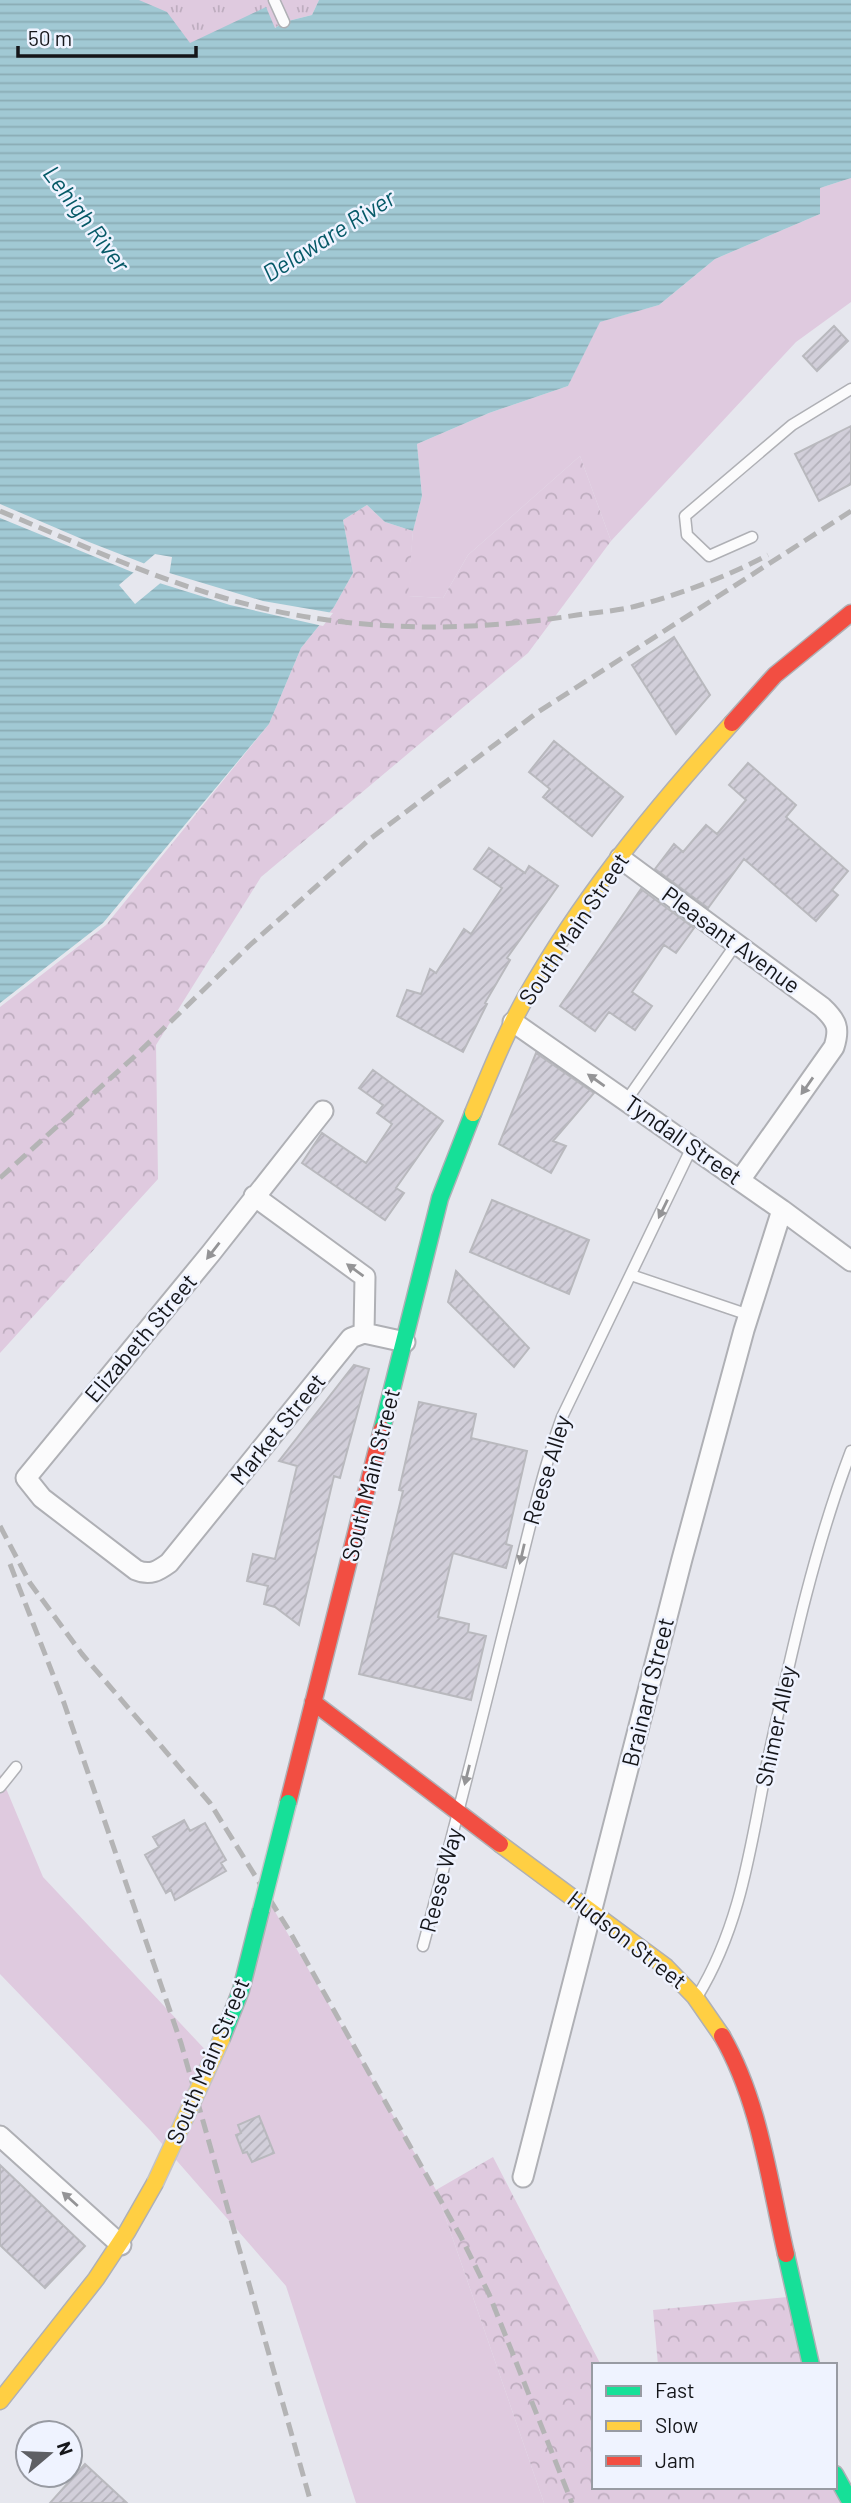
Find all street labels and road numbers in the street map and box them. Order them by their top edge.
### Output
street label: South Main Street [512,847,634,1010]
street label: Pleasant Avenue [657,880,806,999]
street label: Tyndall Street [619,1088,748,1190]
street label: Elizabeth Street [78,1267,202,1408]
street label: Market Street [224,1367,331,1490]
street label: South Main Street [335,1385,405,1564]
street label: Reese Alley [516,1411,576,1528]
street label: Brainard Street [615,1614,679,1769]
street label: Shimer Alley [749,1662,802,1789]
street label: Reese Way [413,1824,468,1935]
street label: Hudson Street [563,1884,693,1994]
street label: South Main Street [160,1973,255,2148]

